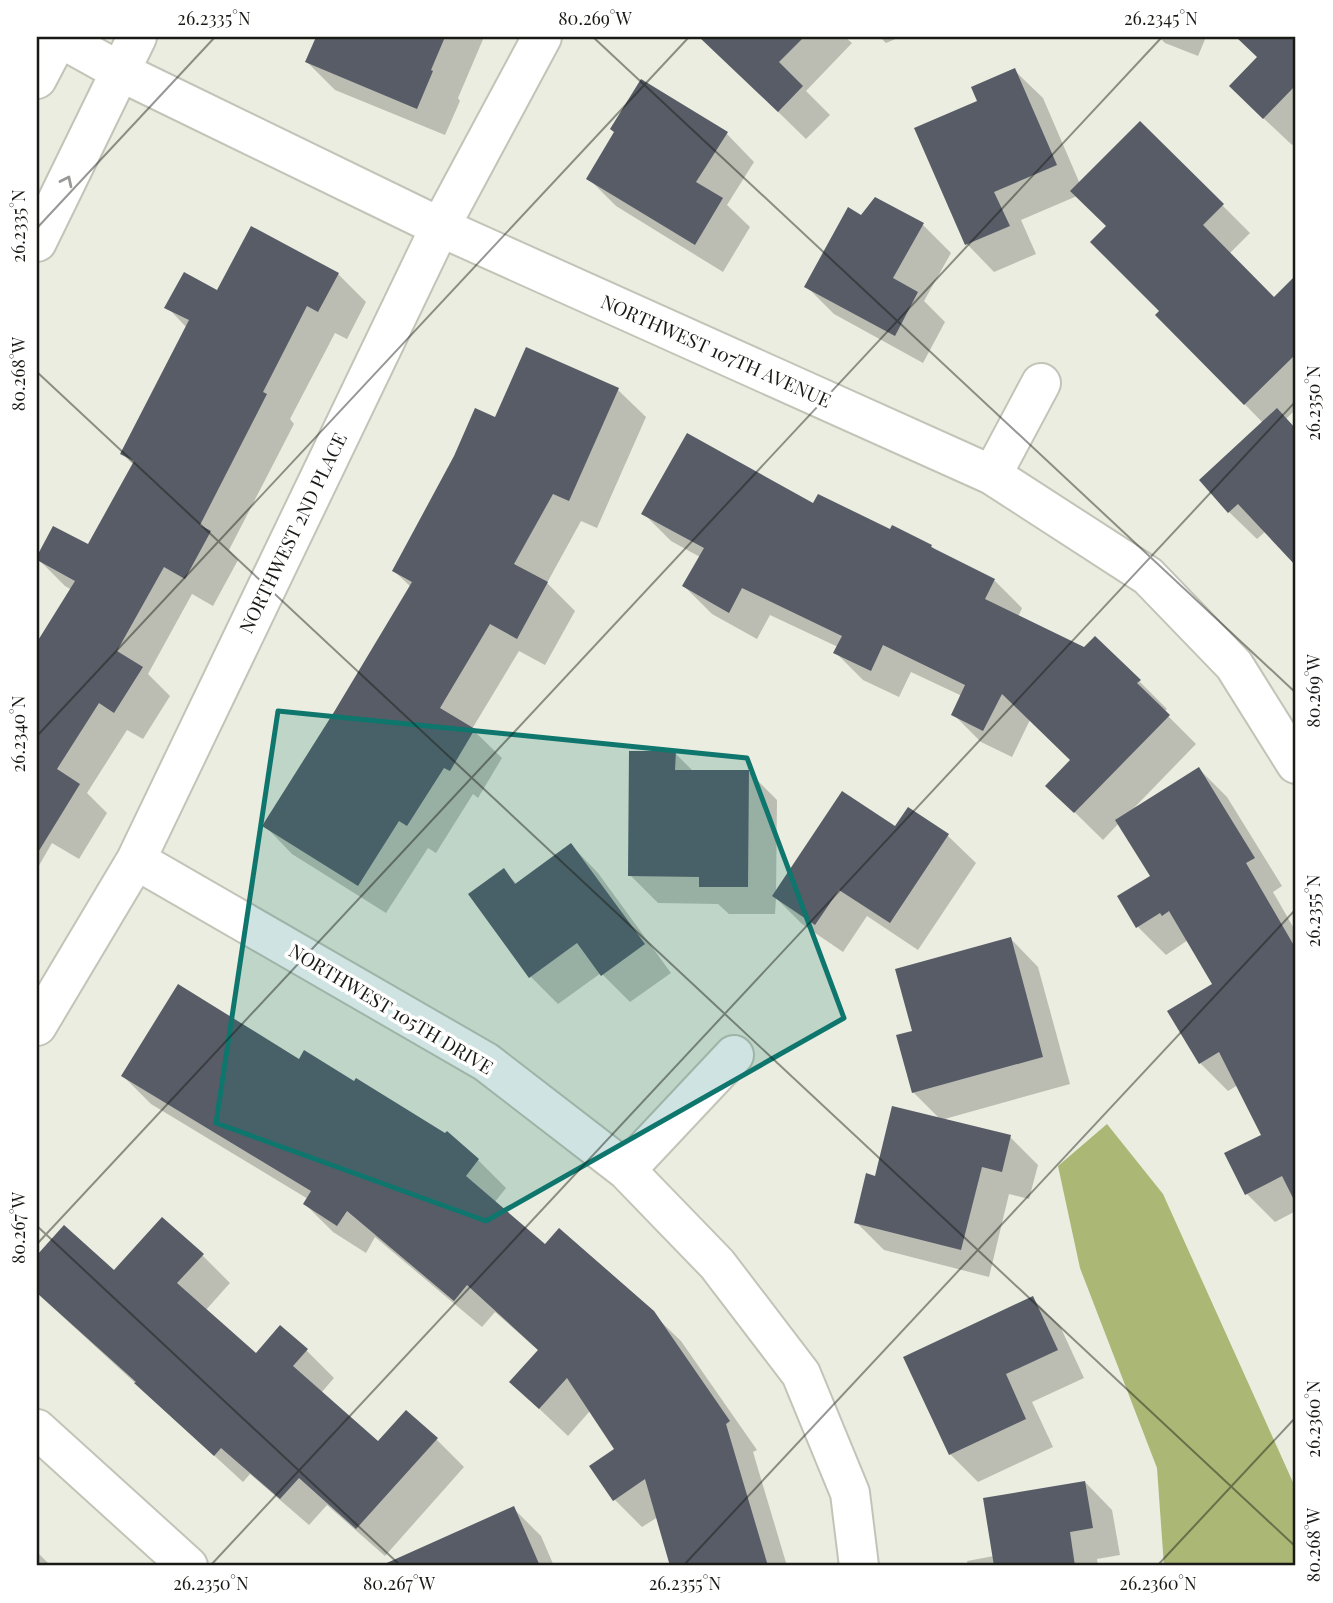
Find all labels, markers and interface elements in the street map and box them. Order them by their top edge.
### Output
text: 26.2335°N [177,6,251,30]
text: 80.269°W [558,6,632,30]
text: 26.2345°N [1124,6,1198,30]
one-way arrow [59,176,73,188]
text: 26.2335°N [6,189,30,263]
street label: NORTHWEST 107TH AVENUE [597,287,836,413]
text: 80.268°W [6,336,30,411]
text: 26.2350°N [1301,365,1325,441]
street label: NORTHWEST 2ND PLACE [232,428,352,637]
text: 80.269°W [1301,654,1325,728]
text: 26.2340°N [6,695,30,773]
text: 26.2355°N [1301,874,1325,947]
street label: NORTHWEST 105TH DRIVE [285,937,498,1079]
text: 80.267°W [6,1191,30,1264]
text: 26.2360°N [1301,1380,1325,1458]
text: 80.268°W [1301,1507,1325,1582]
text: 26.2350°N [173,1571,249,1595]
text: 80.267°W [363,1571,436,1595]
text: 26.2355°N [649,1571,722,1595]
text: 26.2360°N [1119,1571,1197,1595]

